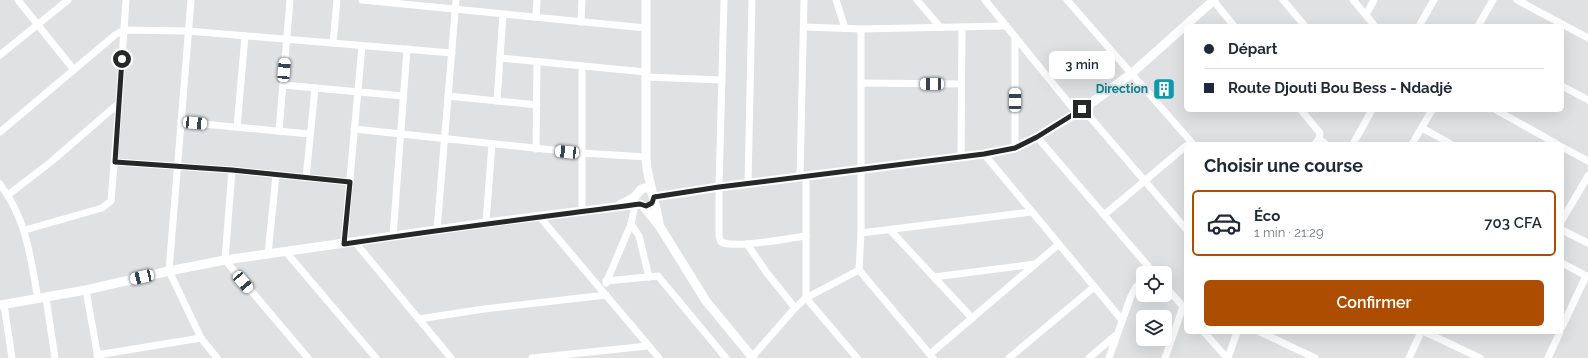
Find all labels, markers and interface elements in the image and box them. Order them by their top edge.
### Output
text: Départ [1228,40,1277,58]
route start [113,50,131,68]
callout: 3 min [1049,51,1115,79]
text: 3 min [1065,57,1099,72]
car [277,58,291,82]
building icon: Direction [1151,76,1177,102]
car [920,78,944,90]
text: Route Djouti Bou Bess - Ndadjé [1228,79,1452,97]
place label: Direction [1096,82,1148,96]
car [1009,88,1021,112]
route end [1073,100,1091,118]
car [183,116,207,130]
car [554,145,580,159]
text: Choisir une course [1204,155,1363,176]
icon: car [1206,205,1242,241]
text: Éco [1254,207,1280,225]
text: 703 CFA [1484,214,1542,232]
text: 1 min · 21:29 [1254,225,1324,240]
map controls [1136,266,1172,346]
button: locate [1136,266,1172,302]
car [129,268,155,286]
car [231,269,255,295]
button: Confirmer [1204,280,1544,326]
button: layers [1136,310,1172,346]

